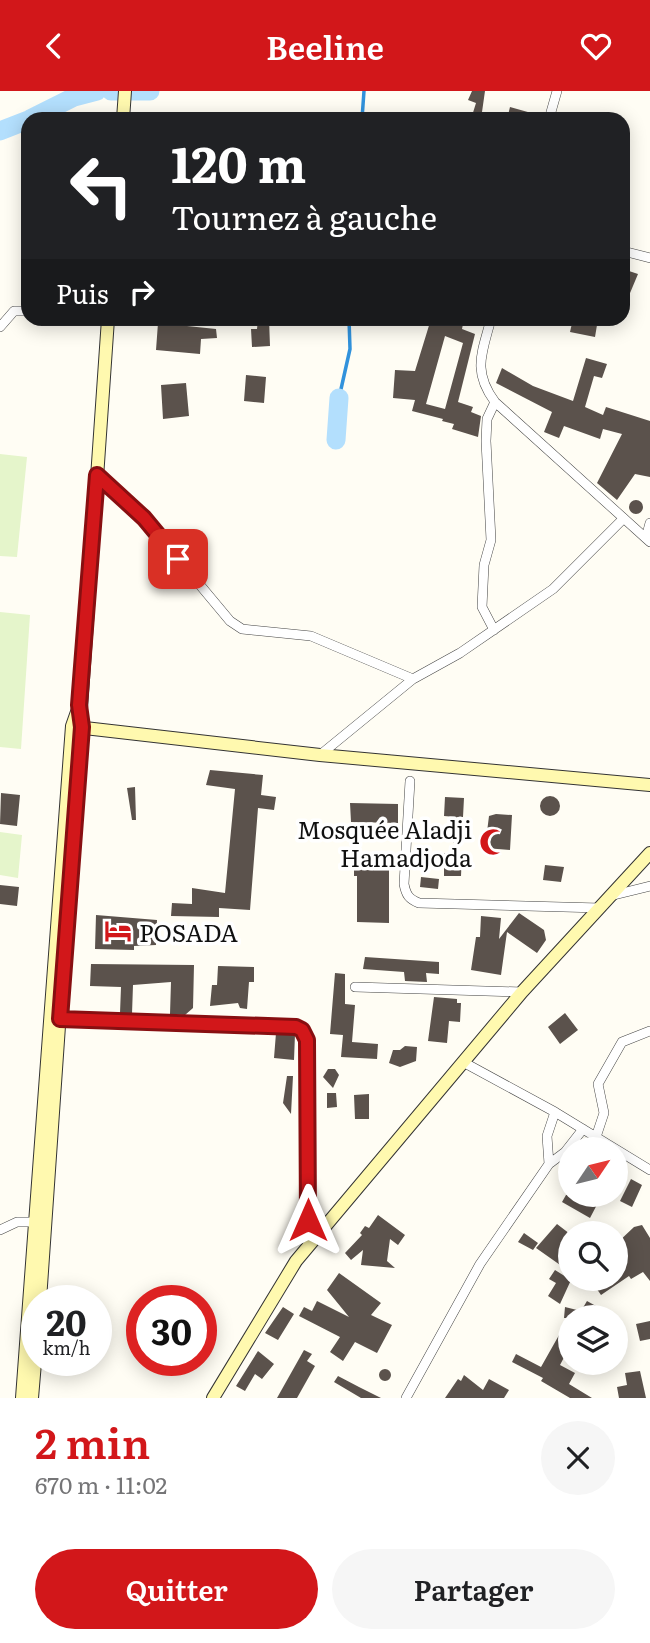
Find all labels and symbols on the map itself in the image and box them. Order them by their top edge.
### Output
pin [148,529,208,589]
place label: Mosquée Aladji Hamadjoda [297,811,472,874]
mosque icon: Mosquée Aladji Hamadjoda [478,827,508,857]
place label: POSADA [139,914,238,949]
hotel icon: POSADA [103,916,133,946]
north arrow [558,1137,628,1207]
position arrow [271,1183,345,1257]
speed limit sign: 30 [126,1285,217,1376]

